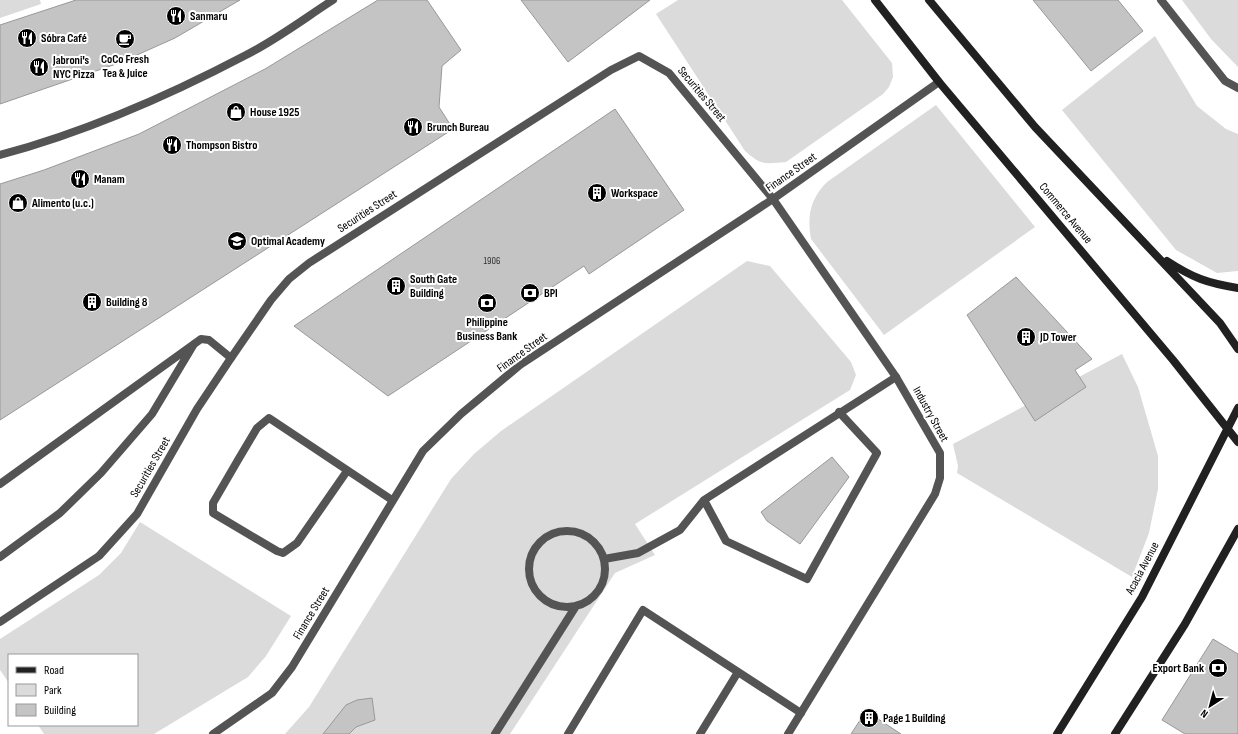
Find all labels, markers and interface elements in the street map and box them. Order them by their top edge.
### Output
restaurant icon: Sanmaru [165,5,187,27]
place label: Sanmaru [190,9,227,24]
restaurant icon: Sóbra Café [16,27,38,49]
cafe icon: CoCo Fresh Tea & Juice [114,28,136,50]
place label: Sóbra Café [41,31,87,46]
place label: CoCo Fresh Tea & Juice [101,52,149,81]
place label: Jabroni's NYC Pizza [52,53,95,82]
restaurant icon: Jabroni's NYC Pizza [28,56,50,78]
street label: Securities Street [674,64,729,125]
shop icon: House 1925 [225,101,247,123]
place label: House 1925 [250,105,299,120]
restaurant icon: Brunch Bureau [402,116,424,138]
place label: Brunch Bureau [427,120,489,135]
restaurant icon: Thompson Bistro [161,134,183,156]
place label: Thompson Bistro [186,138,257,153]
street label: Finance Street [763,149,820,195]
restaurant icon: Manam [69,168,91,190]
place label: Manam [94,172,125,187]
street label: Commerce Avenue [1036,180,1096,247]
building icon: Workspace [586,182,608,204]
place label: Workspace [611,186,658,201]
street label: Securities Street [335,187,400,236]
shop icon: Alimento (u.c.) [7,192,29,214]
place label: Alimento (u.c.) [31,196,94,211]
school or university icon: Optimal Academy [226,230,248,252]
place label: Optimal Academy [251,234,325,249]
house number: 1906 [484,255,500,267]
place label: South Gate Building [410,272,457,301]
building icon: South Gate Building [385,275,407,297]
bank icon: BPI [519,282,541,304]
place label: BPI [544,286,558,301]
building icon: Building 8 [81,291,103,313]
bank icon: Philippine Business Bank [476,292,498,314]
place label: Building 8 [106,295,148,310]
place label: Philippine Business Bank [457,315,517,344]
building icon: JD Tower [1015,326,1037,348]
street label: Finance Street [494,329,551,376]
place label: JD Tower [1039,330,1077,345]
street label: Industry Street [909,384,952,445]
street label: Securities Street [127,434,174,500]
street label: Acacia Avenue [1122,539,1163,598]
street label: Finance Street [290,584,333,642]
legend [8,654,138,726]
bank icon: Export Bank [1207,657,1229,679]
place label: Export Bank [1153,661,1204,676]
text: Road [44,663,64,678]
text: Park [44,683,62,698]
north arrow [1190,686,1230,726]
text: Building [44,703,76,718]
building icon: Page 1 Building [858,707,880,729]
text: N [1198,707,1211,721]
place label: Page 1 Building [883,711,946,726]

